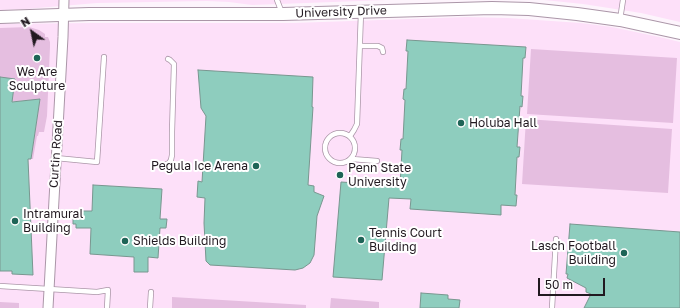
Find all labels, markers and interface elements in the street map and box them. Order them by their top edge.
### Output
street label: University Drive [295,3,387,21]
north arrow [12,12,52,52]
text: N [18,14,32,29]
marker: We Are Sculpture [32,53,42,63]
place label: We Are Sculpture [9,65,65,93]
place label: Holuba Hall [469,116,537,130]
marker: Holuba Hall [456,118,466,128]
street label: Curtin Road [46,120,66,188]
place label: Pegula Ice Arena [151,159,248,173]
marker: Pegula Ice Arena [251,161,261,171]
place label: Penn State University [348,161,411,189]
marker: Penn State University [335,170,345,180]
place label: Intramural Building [23,207,83,235]
marker: Intramural Building [10,216,20,226]
place label: Tennis Court Building [369,226,442,254]
place label: Shields Building [133,234,226,248]
marker: Tennis Court Building [356,235,366,245]
marker: Shields Building [120,236,130,246]
place label: Lasch Football Building [531,239,616,267]
marker: Lasch Football Building [619,248,629,258]
scale bar [540,270,607,296]
text: 50 m [545,277,573,292]

